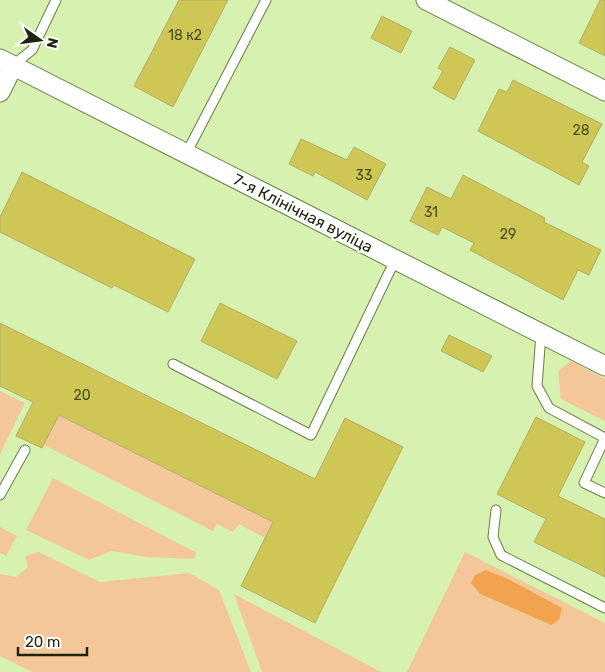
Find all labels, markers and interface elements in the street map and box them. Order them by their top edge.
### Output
north arrow [15,15,65,65]
house number: 18 к2 [168,27,202,44]
text: N [43,36,62,50]
house number: 28 [572,122,590,139]
house number: 33 [356,167,372,184]
street label: 7-я Клінічная вуліца [230,170,376,256]
house number: 31 [424,204,438,221]
house number: 29 [500,226,516,243]
house number: 20 [73,387,91,404]
scale bar [18,624,86,656]
text: 20 m [25,633,60,651]

